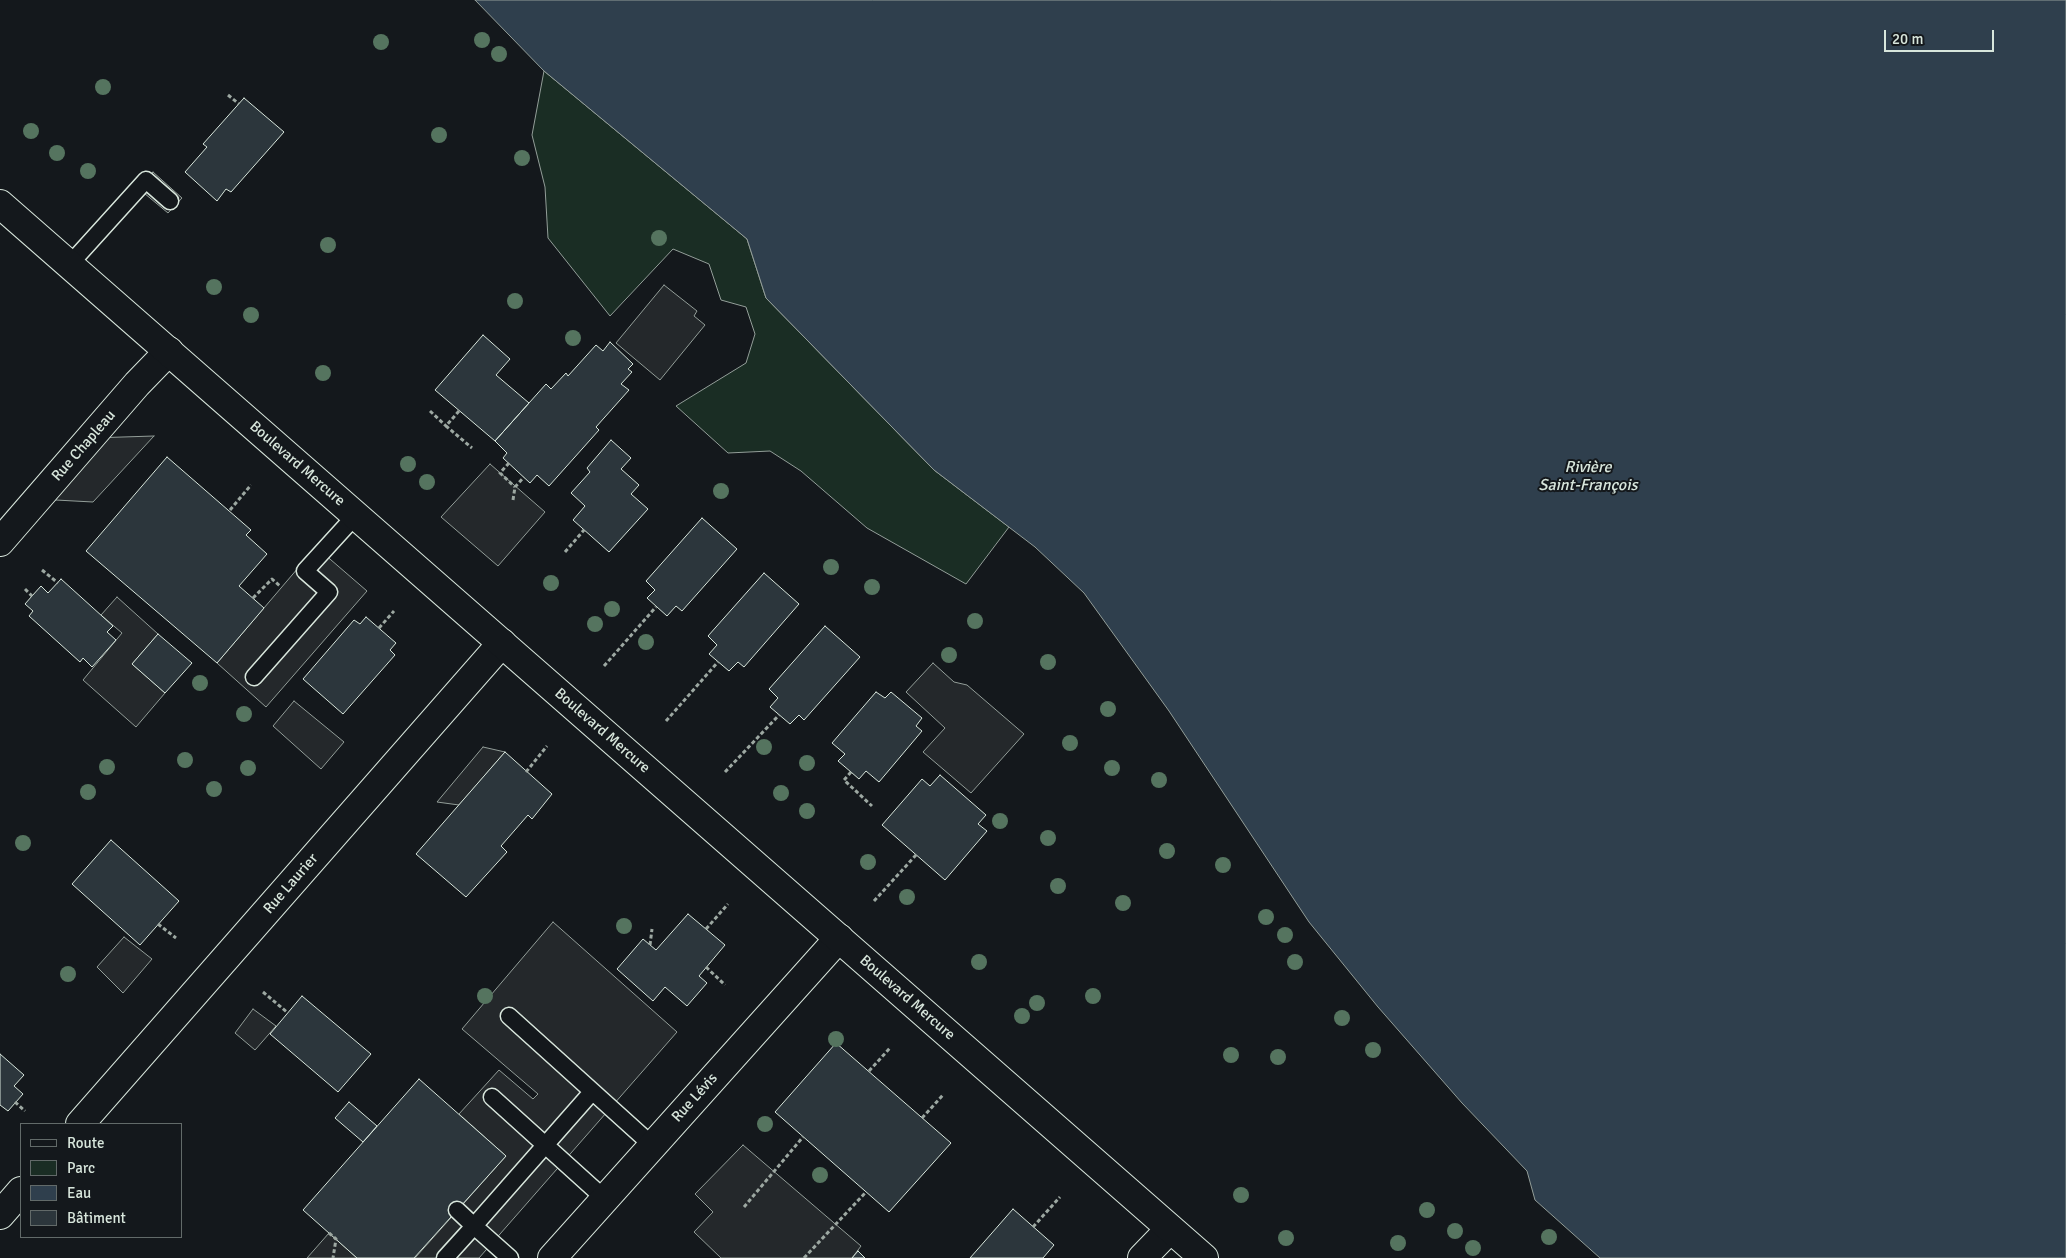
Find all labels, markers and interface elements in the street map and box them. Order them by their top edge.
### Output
scale bar [1886,20,1996,52]
text: 20 m [1892,30,1923,48]
street label: Rue Chapleau [48,407,120,485]
street label: Boulevard Mercure [246,418,348,510]
water label: Rivière Saint-François [1539,458,1637,496]
street label: Boulevard Mercure [551,685,653,777]
street label: Rue Laurier [260,850,322,918]
street label: Boulevard Mercure [856,952,958,1044]
street label: Rue Lévis [668,1070,722,1126]
legend [20,1123,182,1238]
text: Route [67,1134,104,1152]
text: Parc [67,1159,95,1177]
text: Eau [67,1184,91,1202]
text: Bâtiment [67,1209,126,1227]

